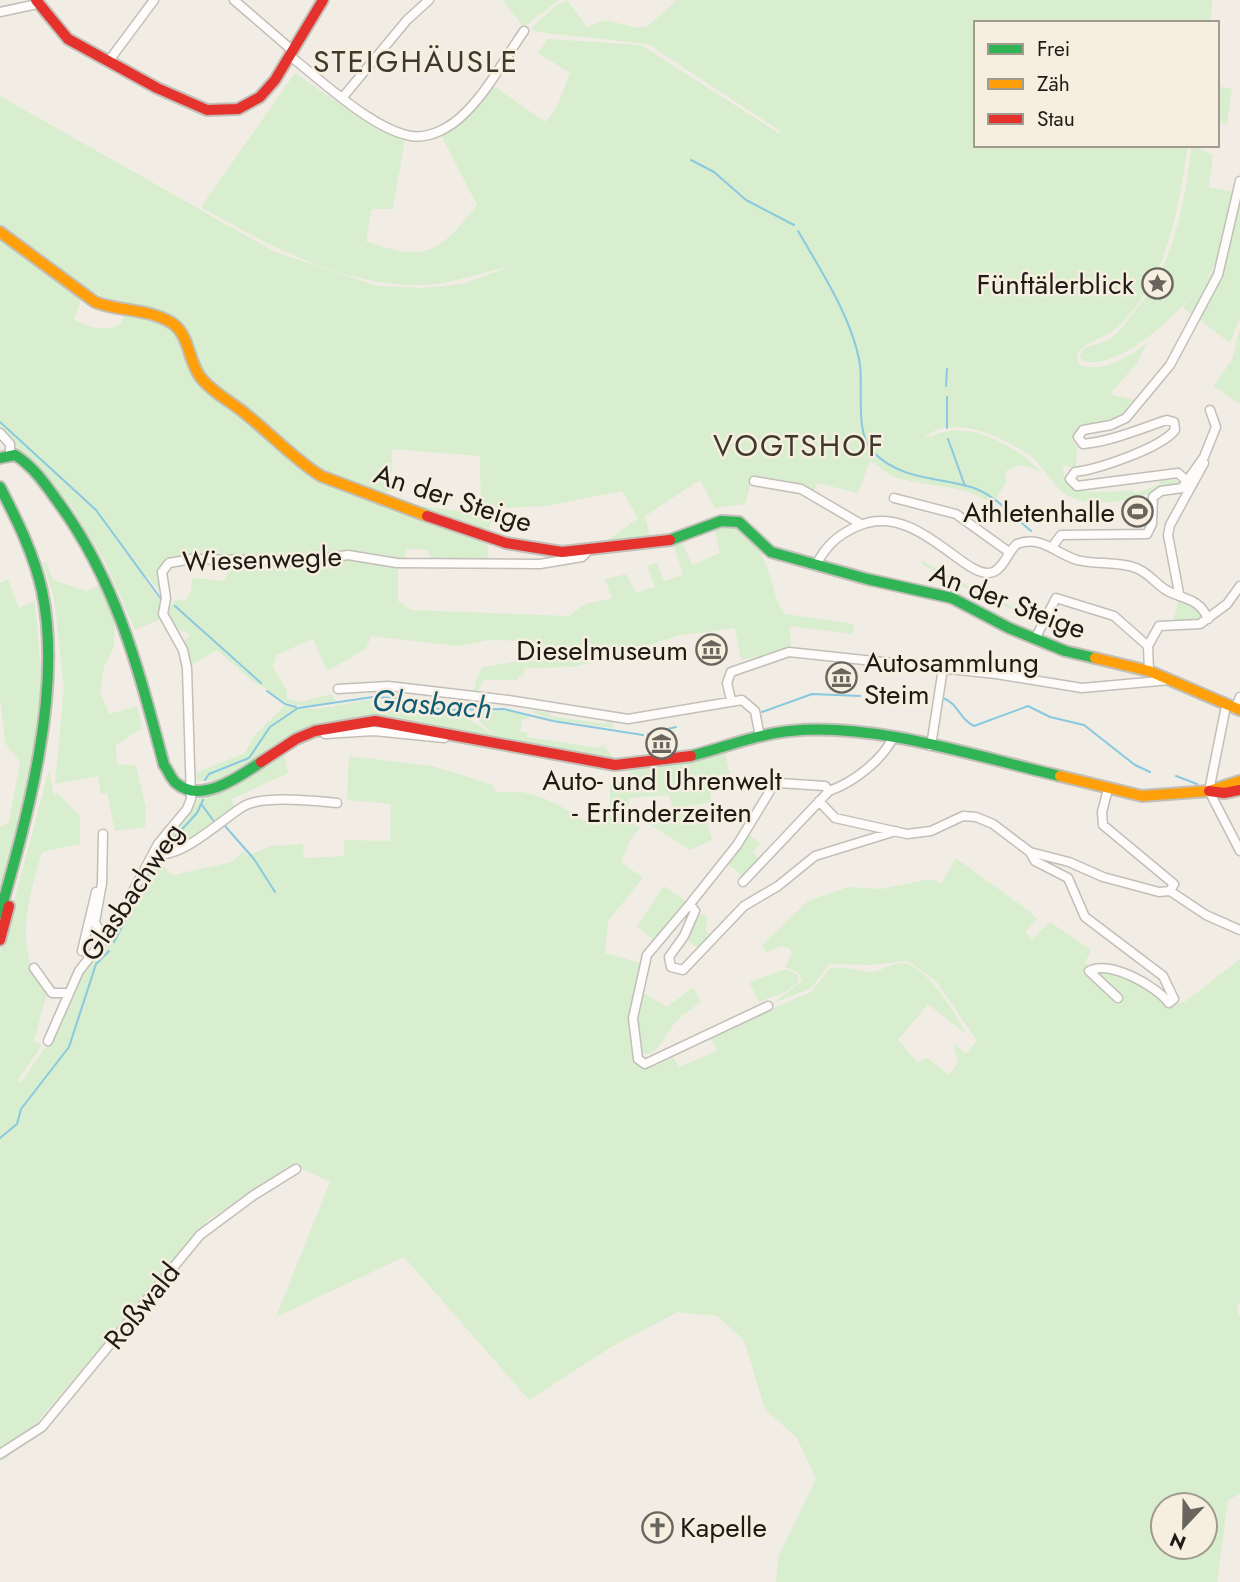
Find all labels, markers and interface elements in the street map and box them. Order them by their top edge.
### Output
legend [974,21,1219,147]
text: Frei [1037,34,1070,64]
district label: STEIGHÄUSLE [313,40,519,83]
text: Zäh [1037,69,1070,99]
text: Stau [1037,104,1075,134]
place label: Fünftälerblick [976,264,1135,305]
place icon: Fünftälerblick [1140,267,1174,301]
district label: VOGTSHOF [713,424,885,467]
street label: An der Steige [369,453,537,543]
place label: Athletenhalle [963,492,1115,533]
sports icon: Athletenhalle [1121,495,1155,529]
street label: Wiesenwegle [182,536,342,582]
street label: An der Steige [924,552,1092,650]
place label: Dieselmuseum [516,630,688,671]
museum icon: Dieselmuseum [694,633,728,667]
place label: Autosammlung Steim [864,642,1039,715]
museum icon: Autosammlung Steim [824,661,858,695]
water label: Glasbach [371,678,493,730]
museum icon: Auto- und Uhrenwelt - Erfinderzeiten [645,726,679,760]
place label: Auto- und Uhrenwelt - Erfinderzeiten [542,760,782,833]
street label: Glasbachweg [70,815,194,969]
street label: Roßwald [94,1254,190,1358]
north arrow [1149,1491,1219,1561]
place label: Kapelle [680,1507,767,1548]
church icon: Kapelle [640,1510,674,1544]
text: N [1166,1526,1190,1557]

